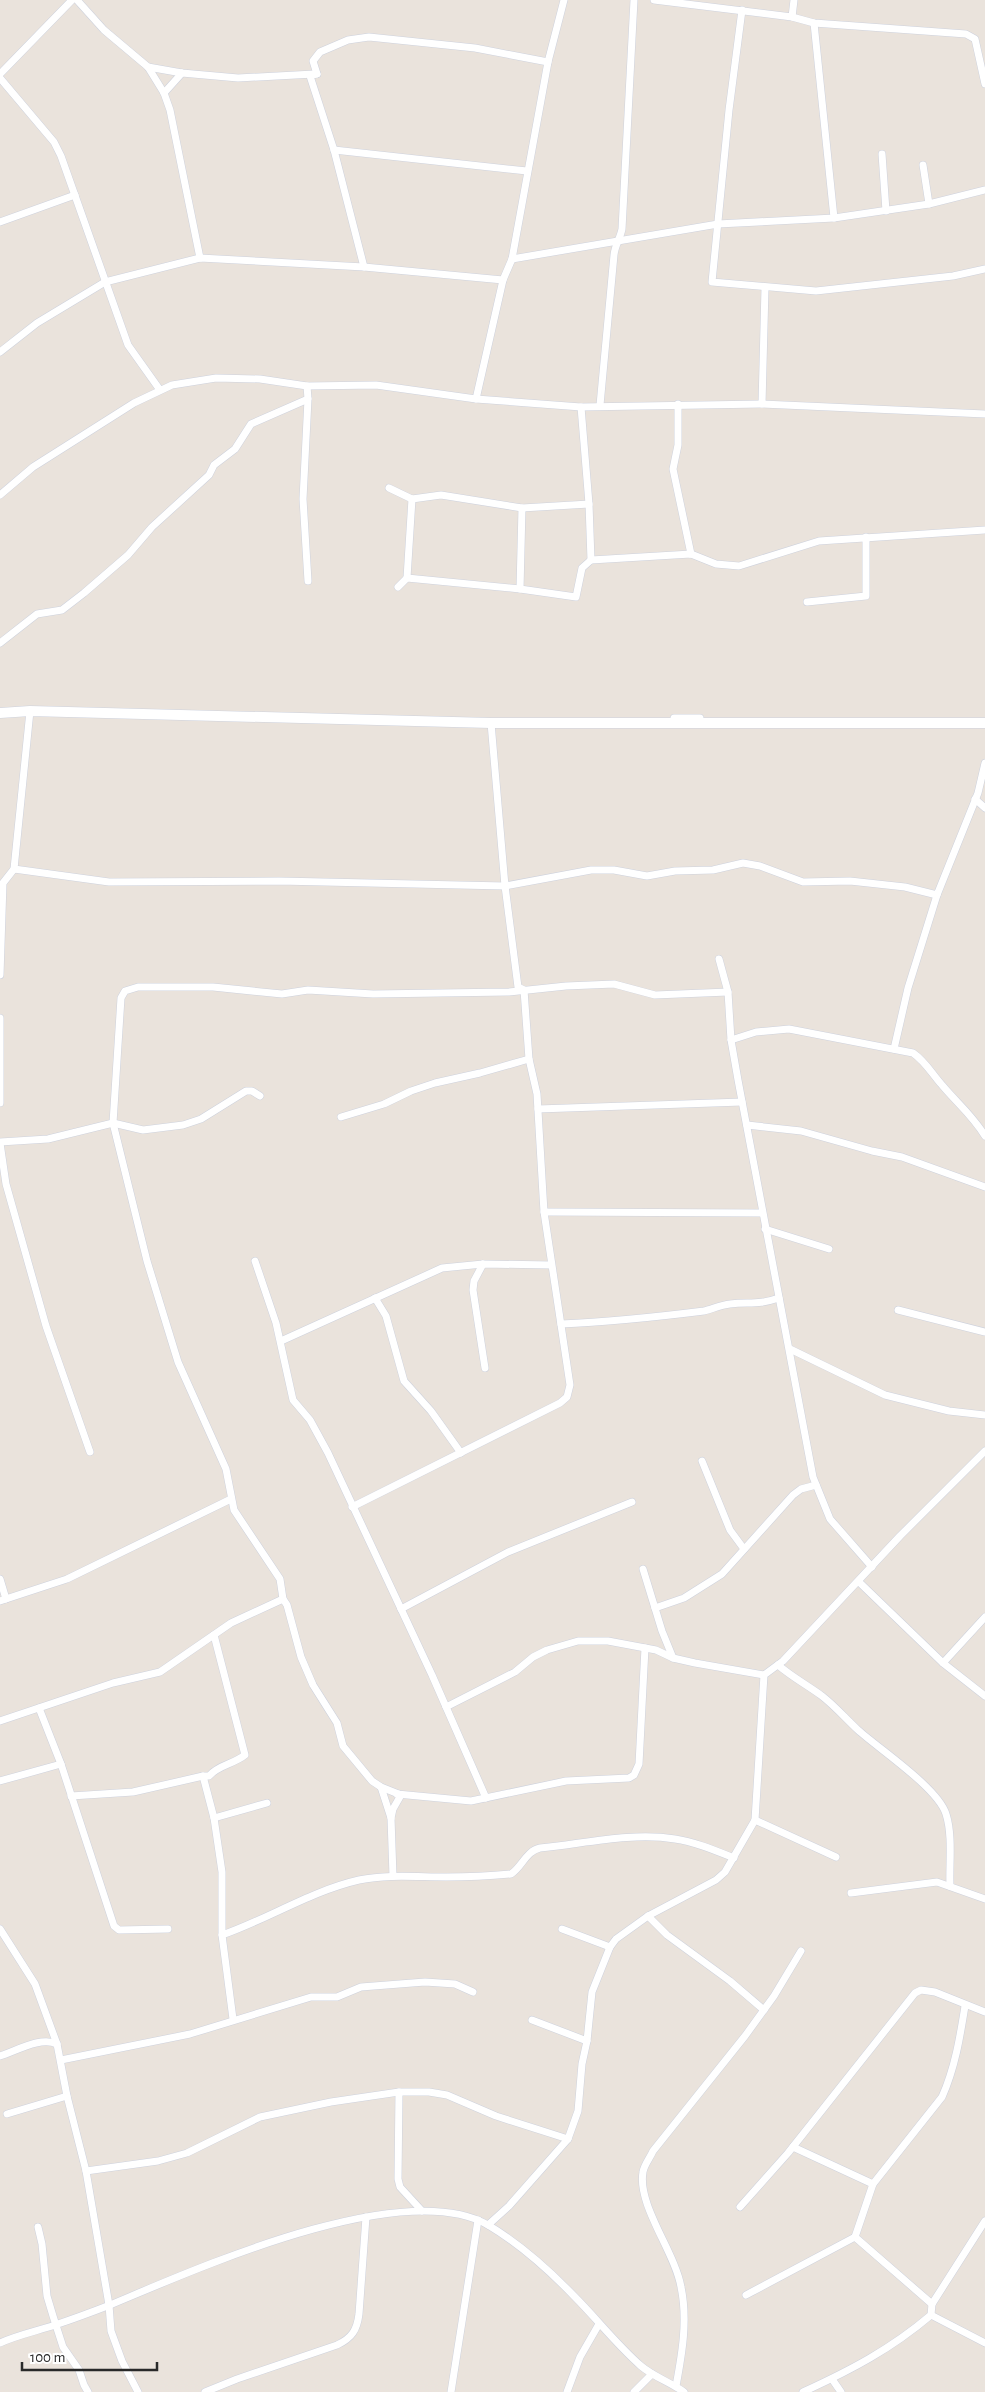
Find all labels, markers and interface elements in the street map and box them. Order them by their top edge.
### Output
scale bar [22,2340,158,2372]
text: 100 m [30,2350,65,2365]

